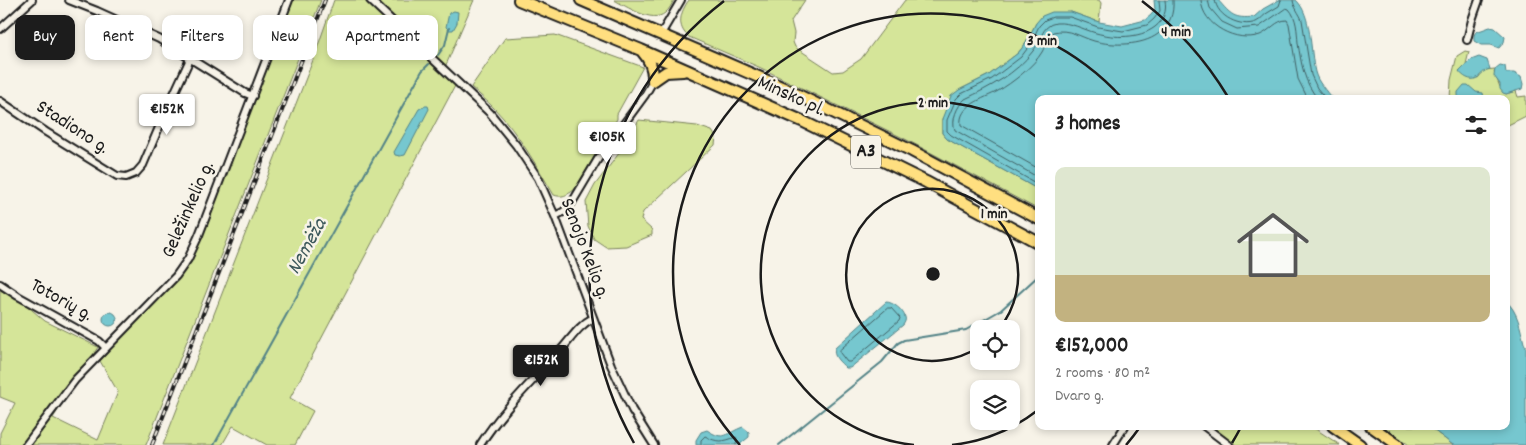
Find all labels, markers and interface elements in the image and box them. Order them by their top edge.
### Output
chip: Buy [15,15,75,60]
chip: Rent [85,15,152,60]
chip: Filters [162,15,243,60]
chip: New [253,15,317,60]
chip: Apartment [327,15,438,60]
text: 4 min [1161,22,1191,44]
text: 3 min [1027,31,1057,53]
street label: Minsko pl. [752,69,830,125]
text: 2 min [918,93,948,115]
street label: Stadiono g. [30,94,114,162]
pin: €152K [132,94,202,136]
text: €152K [150,98,184,121]
text: 3 homes [1055,110,1121,140]
icon: filters [1462,111,1490,139]
pin: €105K [572,121,642,164]
text: €105K [589,126,625,149]
road number: A3 [851,136,881,168]
street label: Geležinkelio g. [155,157,223,263]
street label: Senojo Kelio g. [552,194,616,304]
icon: home [1228,200,1318,290]
text: 1 min [981,204,1007,226]
water label: Nemėža [280,212,336,281]
centre of rings [924,265,942,283]
street label: Totorių g. [25,272,97,330]
map controls [970,320,1020,430]
button: locate [970,320,1020,370]
text: €152,000 [1055,332,1129,362]
pin: €152K [506,344,576,387]
text: €152K [524,349,558,372]
text: 2 rooms · 80 m² [1055,362,1150,385]
button: layers [970,380,1020,430]
text: Dvaro g. [1055,385,1104,408]

